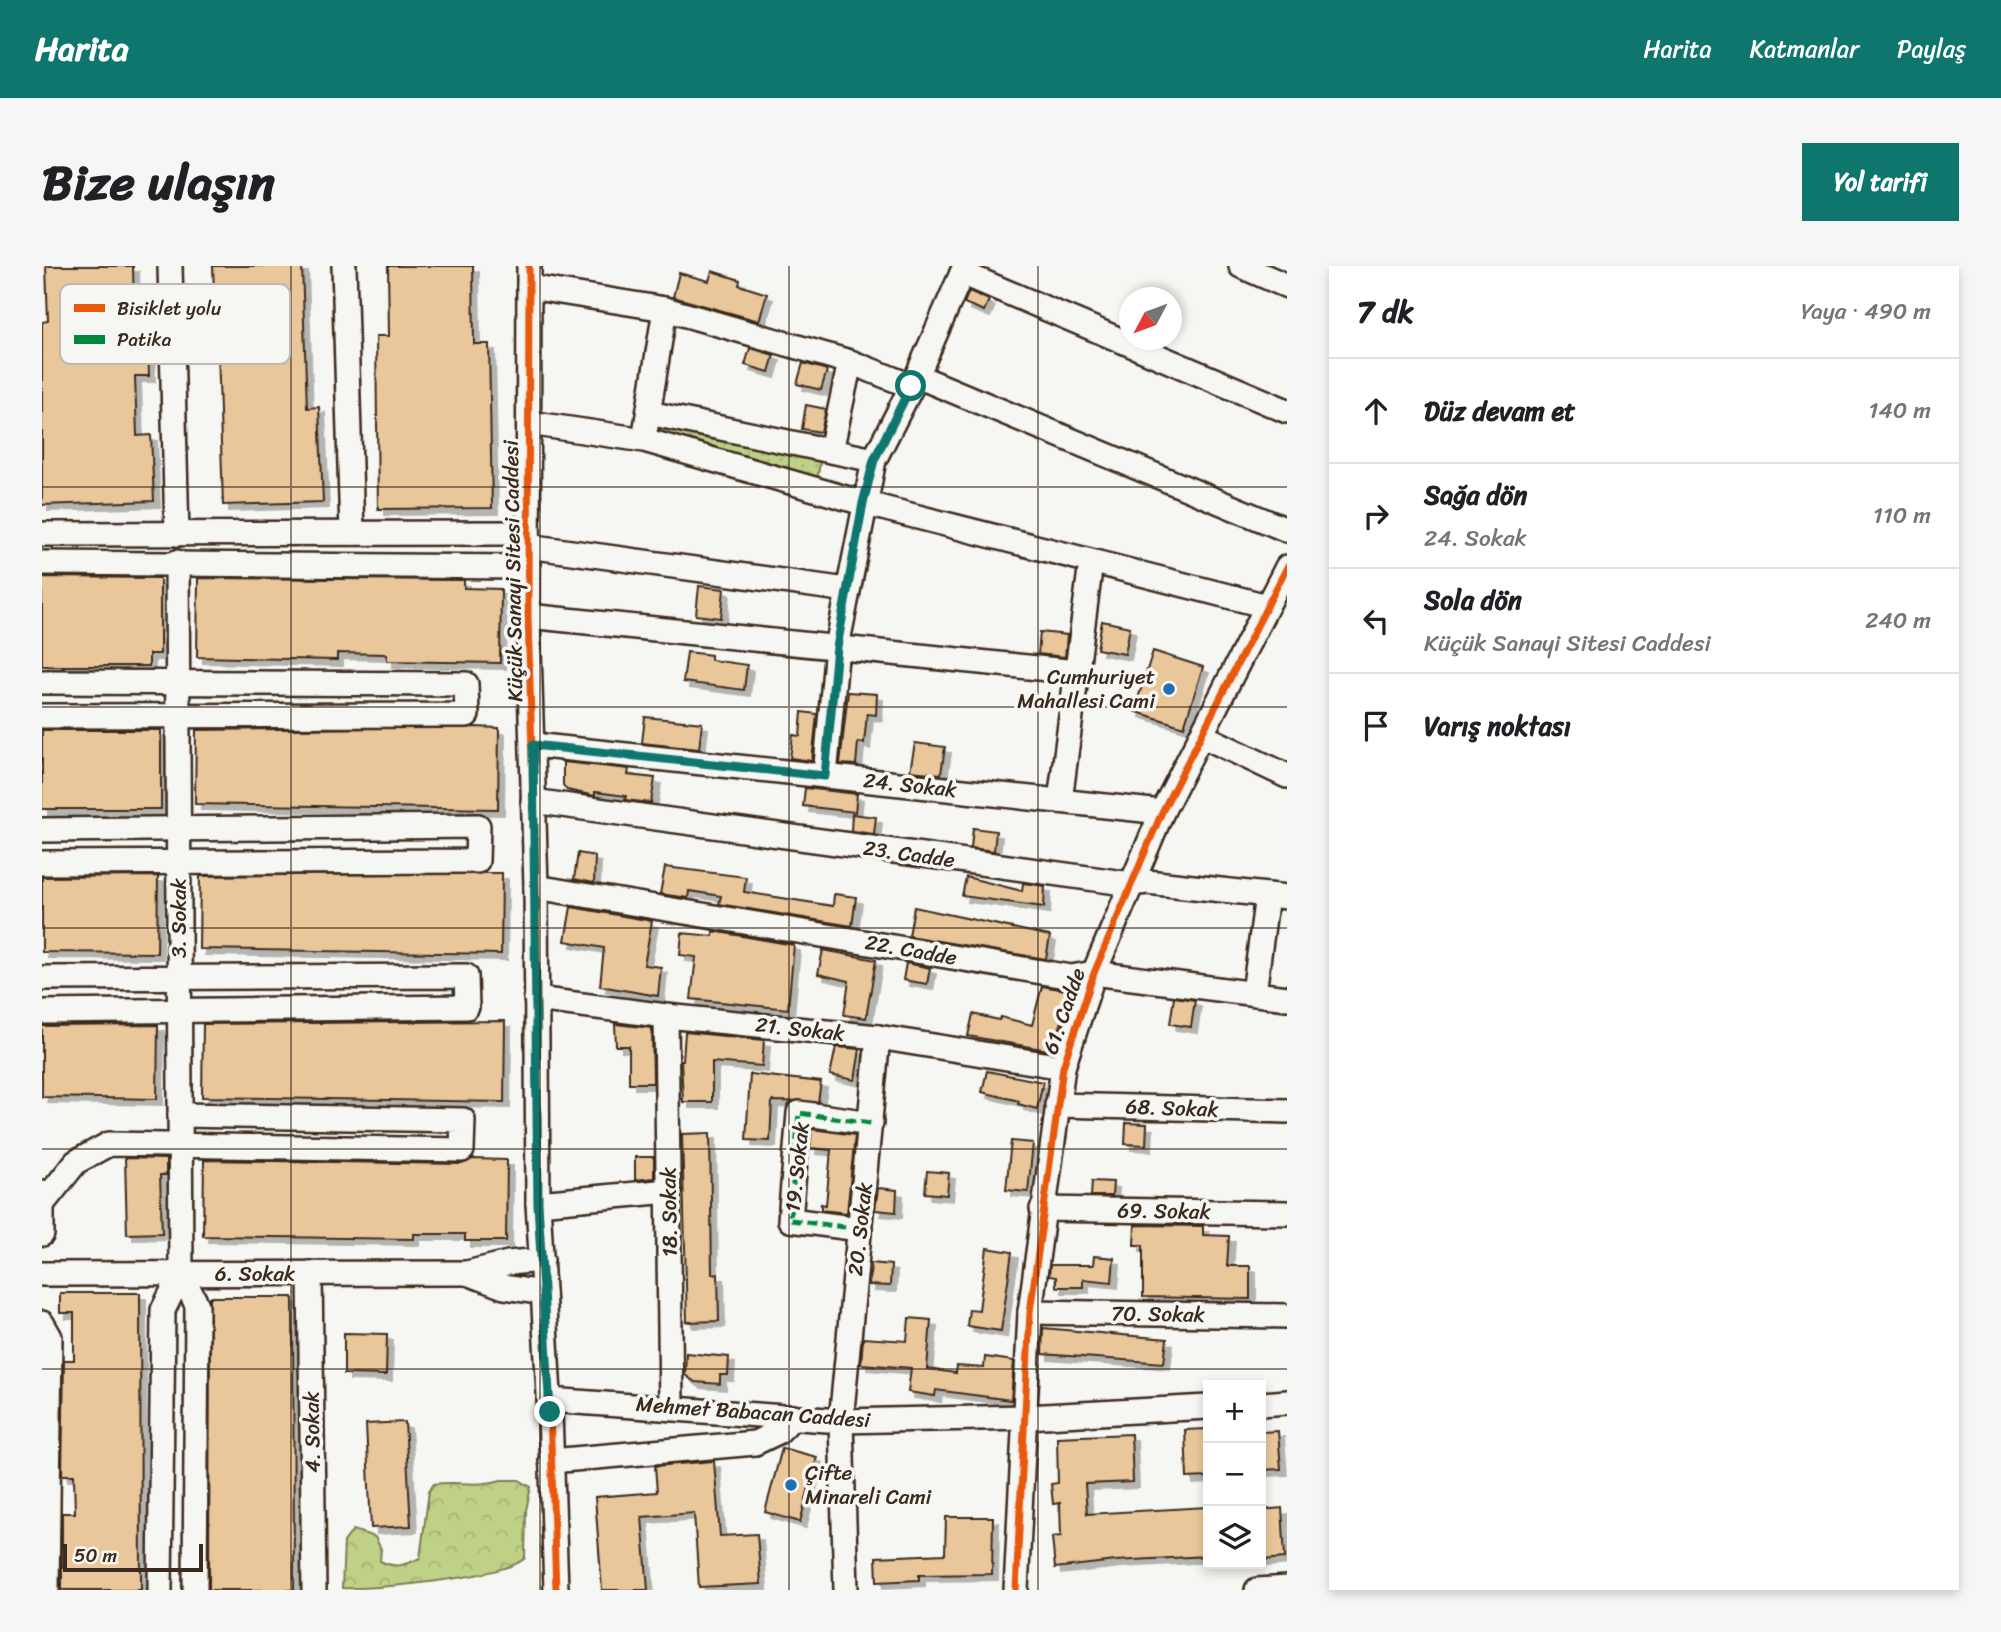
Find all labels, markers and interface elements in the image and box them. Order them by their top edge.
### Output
text: Harita [35,20,129,78]
text: Harita [1644,28,1712,70]
text: Katmanlar [1750,28,1859,70]
text: Paylaş [1897,28,1966,70]
text: Bize ulaşın [42,139,275,226]
button: Yol tarifi [1802,143,1959,221]
legend [60,284,290,364]
text: 7 dk [1357,285,1414,339]
north arrow [1119,287,1182,350]
text: Yaya · 490 m [1801,291,1931,332]
text: Bisiklet yolu [117,292,221,325]
text: Patika [117,323,172,356]
route start [895,370,926,401]
text: Düz devam et [1424,388,1575,434]
text: 140 m [1869,390,1931,431]
icon: ahead [1357,392,1395,430]
street label: Küçük Sanayi Sitesi Caddesi [492,439,534,702]
text: Sağa dön [1424,472,1527,518]
text: 110 m [1873,495,1931,536]
icon: right [1357,497,1395,535]
text: 24. Sokak [1424,518,1527,559]
text: Sola dön [1424,577,1522,623]
text: 240 m [1865,600,1931,641]
icon: left [1357,602,1395,640]
text: Küçük Sanayi Sitesi Caddesi [1424,623,1711,664]
place label: Cumhuriyet Mahallesi Cami [1017,658,1156,720]
marker: Cumhuriyet Mahallesi Cami [1161,681,1177,697]
text: Varış noktası [1424,703,1571,749]
icon: arrive [1357,707,1395,745]
street label: 24. Sokak [861,761,959,809]
street label: 23. Cadde [861,829,957,879]
street label: 3. Sokak [160,878,198,958]
street label: 22. Cadde [862,923,960,977]
street label: 61. Cadde [1031,962,1097,1059]
street label: 21. Sokak [753,1005,847,1053]
street label: 68. Sokak [1125,1087,1219,1129]
street label: 19. Sokak [773,1120,821,1214]
street label: 18. Sokak [649,1167,689,1257]
street label: 20. Sokak [836,1180,884,1278]
street label: 69. Sokak [1117,1191,1211,1231]
street label: 6. Sokak [215,1255,295,1293]
street label: 70. Sokak [1111,1294,1205,1334]
map controls [1203,1380,1266,1569]
button: + [1203,1380,1266,1443]
street label: Mehmet Babacan Caddesi [635,1385,872,1439]
street label: 4. Sokak [292,1391,332,1473]
route end [534,1396,565,1427]
button: − [1203,1443,1266,1506]
place label: Çifte Minareli Cami [805,1454,933,1516]
marker: Çifte Minareli Cami [783,1477,799,1493]
button: layers [1203,1506,1266,1569]
text: 50 m [74,1539,117,1572]
scale bar [63,1541,203,1573]

